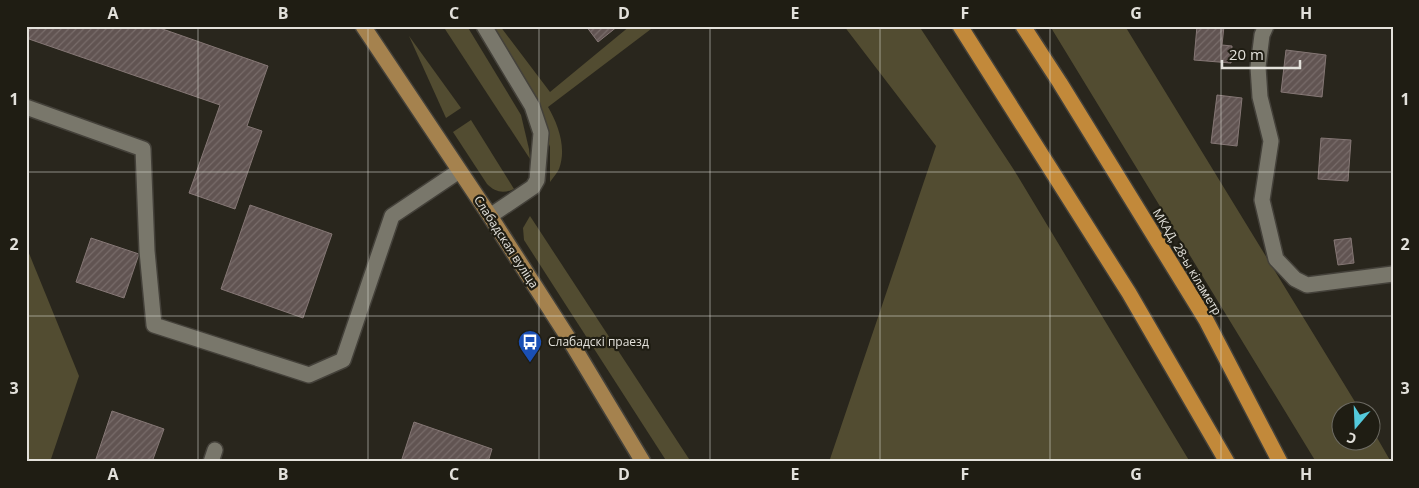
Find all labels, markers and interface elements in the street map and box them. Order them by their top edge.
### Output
text: A [107,2,119,24]
text: B [278,2,288,24]
text: C [449,2,459,24]
text: D [618,2,630,24]
text: E [791,2,800,24]
text: F [961,2,969,24]
text: G [1130,2,1142,24]
text: H [1300,2,1312,24]
scale bar [1222,38,1299,70]
text: 20 m [1229,44,1264,64]
text: 1 [9,88,19,110]
text: 1 [1400,88,1410,110]
street label: Слабадская вуліца [470,192,543,291]
street label: МКАД, 28-ы кіламетр [1149,205,1226,318]
text: 2 [9,233,19,255]
text: 2 [1400,233,1410,255]
bus stop icon: Слабадскі праезд [517,329,543,363]
place label: Слабадскі праезд [548,333,649,350]
text: 3 [9,377,19,399]
text: 3 [1400,377,1410,399]
north arrow [1332,400,1382,450]
text: С [1344,428,1359,449]
text: A [107,463,119,485]
text: B [278,463,288,485]
text: C [449,463,459,485]
text: D [618,463,630,485]
text: E [791,463,800,485]
text: F [961,463,969,485]
text: G [1130,463,1142,485]
text: H [1300,463,1312,485]

